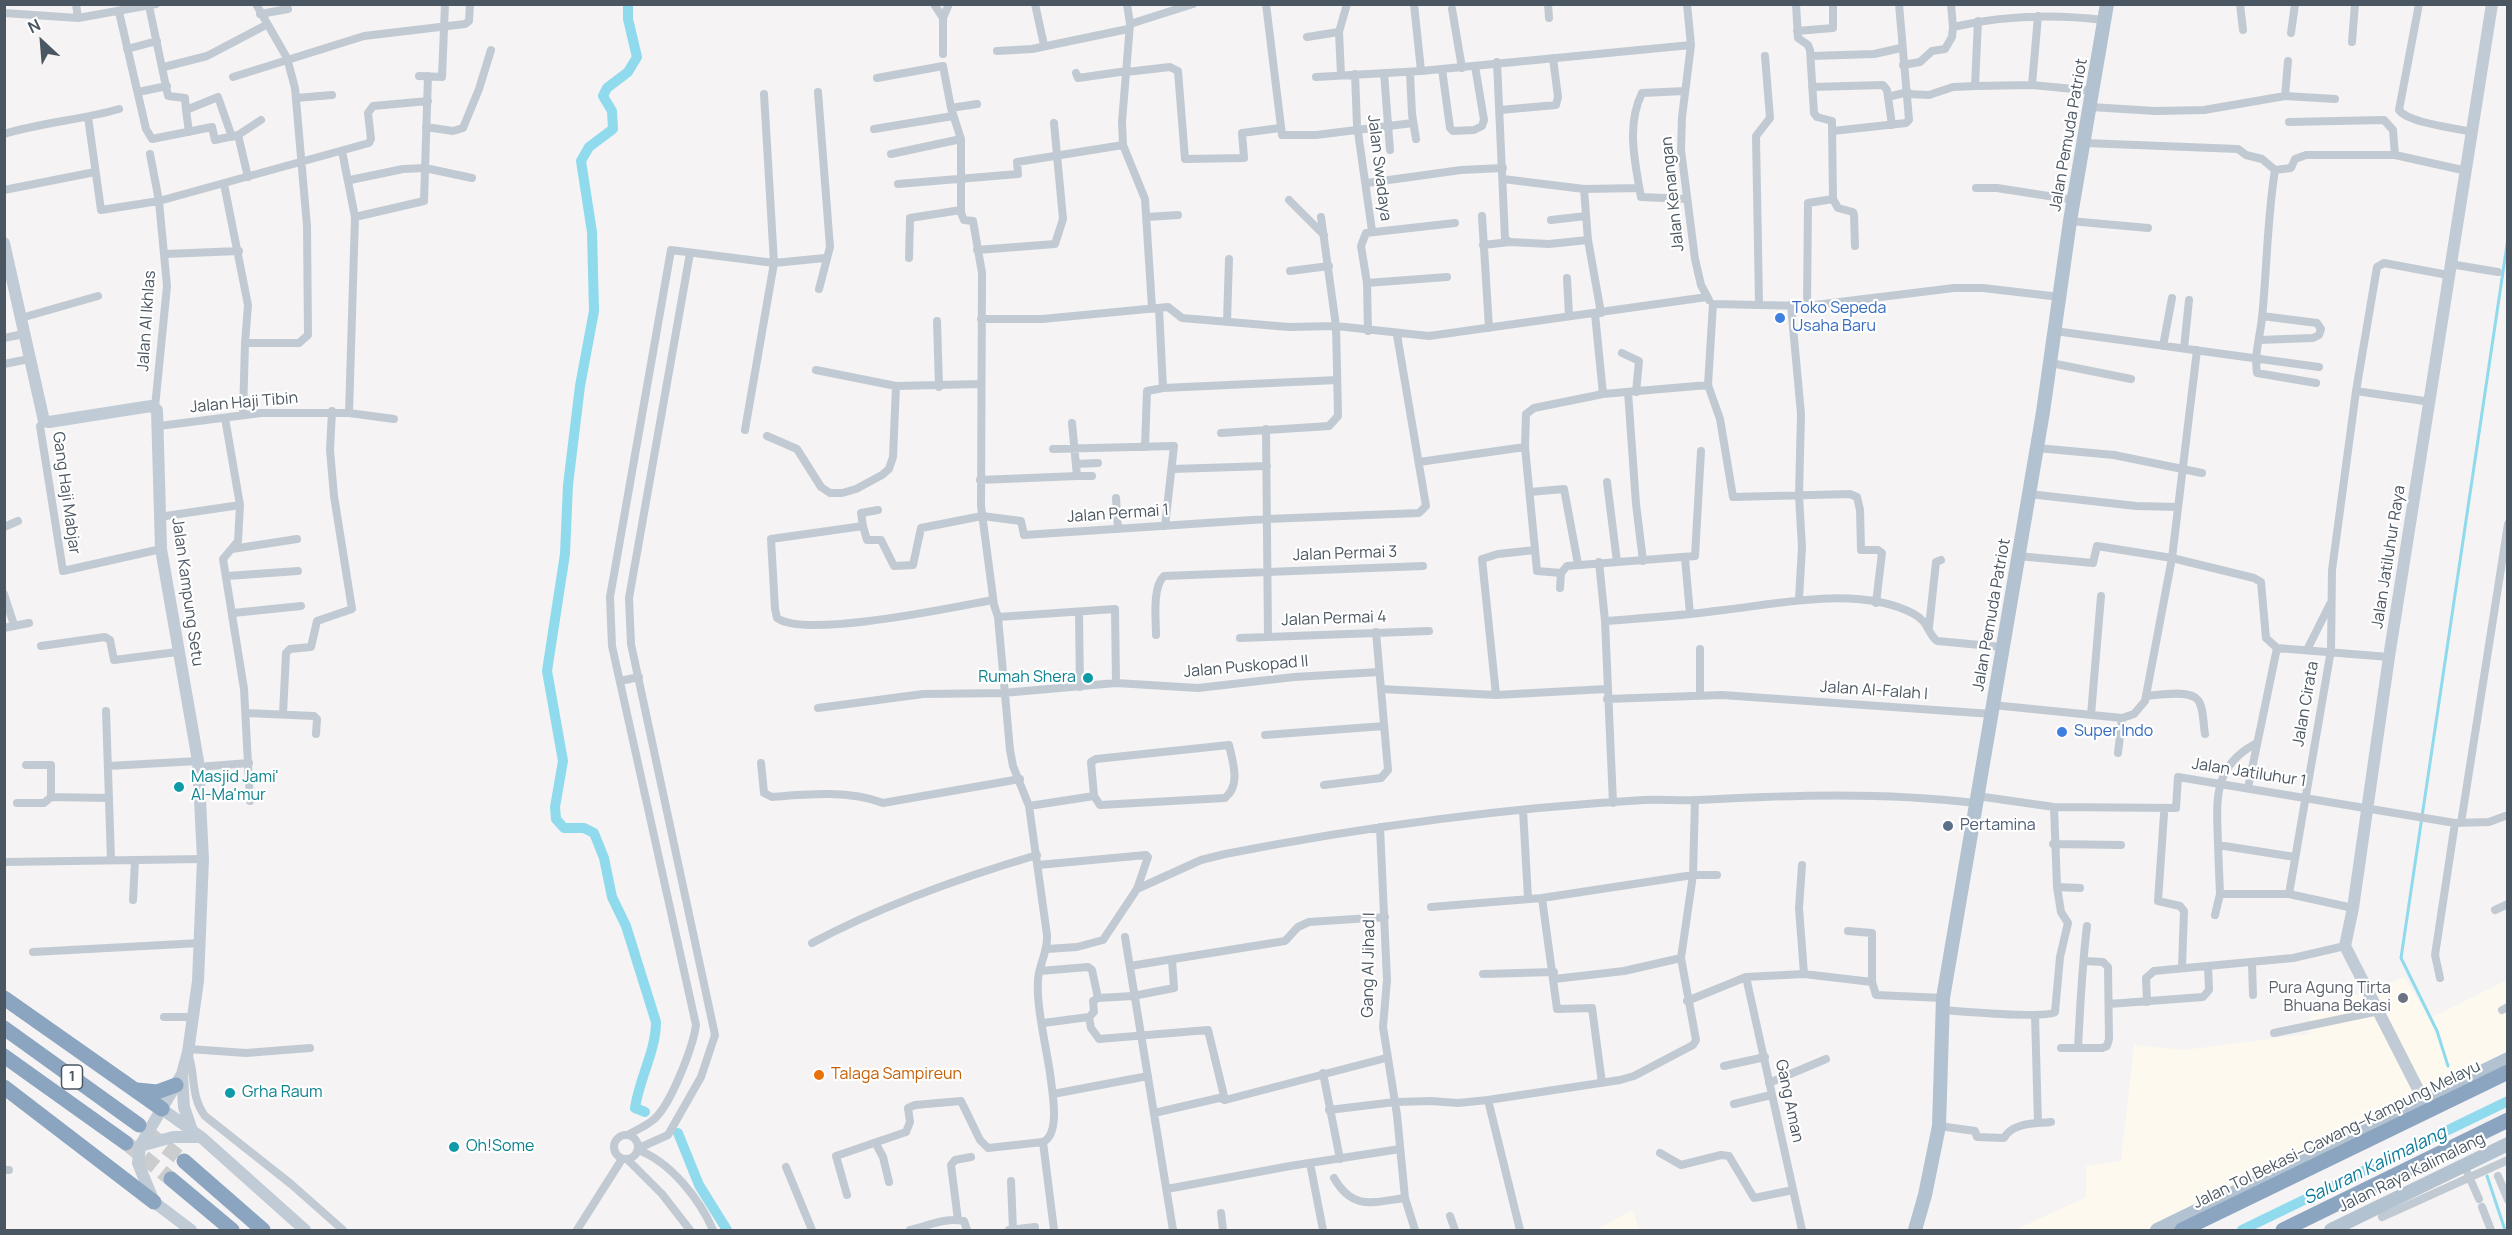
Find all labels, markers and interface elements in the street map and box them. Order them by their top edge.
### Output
north arrow [12,12,72,72]
text: N [24,13,44,38]
street label: Jalan Pemuda Patriot [2046,57,2092,213]
street label: Jalan Swadaya [1363,114,1395,222]
street label: Jalan Kenangan [1657,136,1689,252]
street label: Jalan Al Ikhlas [134,270,160,372]
place label: Toko Sepeda Usaha Baru [1792,299,1886,337]
marker: Toko Sepeda Usaha Baru [1773,311,1787,325]
street label: Jalan Haji Tibin [189,389,299,417]
street label: Gang Haji Mabjar [48,430,84,556]
street label: Jalan Jatiluhur Raya [2368,484,2410,630]
street label: Jalan Permai 1 [1066,501,1170,527]
street label: Jalan Kampung Setu [167,516,207,668]
street label: Jalan Pemuda Patriot [1969,537,2015,693]
street label: Jalan Permai 3 [1292,543,1398,565]
street label: Jalan Permai 4 [1281,608,1387,630]
street label: Jalan Puskopad II [1183,652,1309,682]
street label: Jalan Cirata [2289,660,2323,748]
place label: Rumah Shera [978,668,1076,688]
marker: Rumah Shera [1081,671,1095,685]
street label: Jalan Al-Falah I [1820,678,1928,704]
place label: Super Indo [2074,722,2153,742]
marker: Super Indo [2055,725,2069,739]
street label: Jalan Jatiluhur 1 [2190,754,2308,792]
place label: Masjid Jami' Al-Ma'mur [191,768,279,806]
marker: Masjid Jami' Al-Ma'mur [172,780,186,794]
place label: Pertamina [1960,816,2036,836]
marker: Pertamina [1941,819,1955,833]
street label: Gang Al Jihad I [1358,912,1380,1018]
place label: Pura Agung Tirta Bhuana Bekasi [2269,979,2391,1017]
marker: Pura Agung Tirta Bhuana Bekasi [2396,991,2410,1005]
street label: Jalan Tol Bekasi–Cawang–Kampung Melayu [2190,1057,2484,1213]
street label: Gang Aman [1771,1058,1807,1144]
road number: 1 [62,1065,82,1089]
place label: Talaga Sampireun [831,1065,962,1085]
marker: Talaga Sampireun [812,1068,826,1082]
place label: Grha Raum [242,1083,323,1103]
marker: Grha Raum [223,1086,237,1100]
water label: Saluran Kalimalang [2300,1122,2450,1210]
street label: Jalan Raya Kalimalang [2336,1129,2488,1217]
place label: Oh!Some [466,1137,534,1157]
marker: Oh!Some [447,1140,461,1154]

